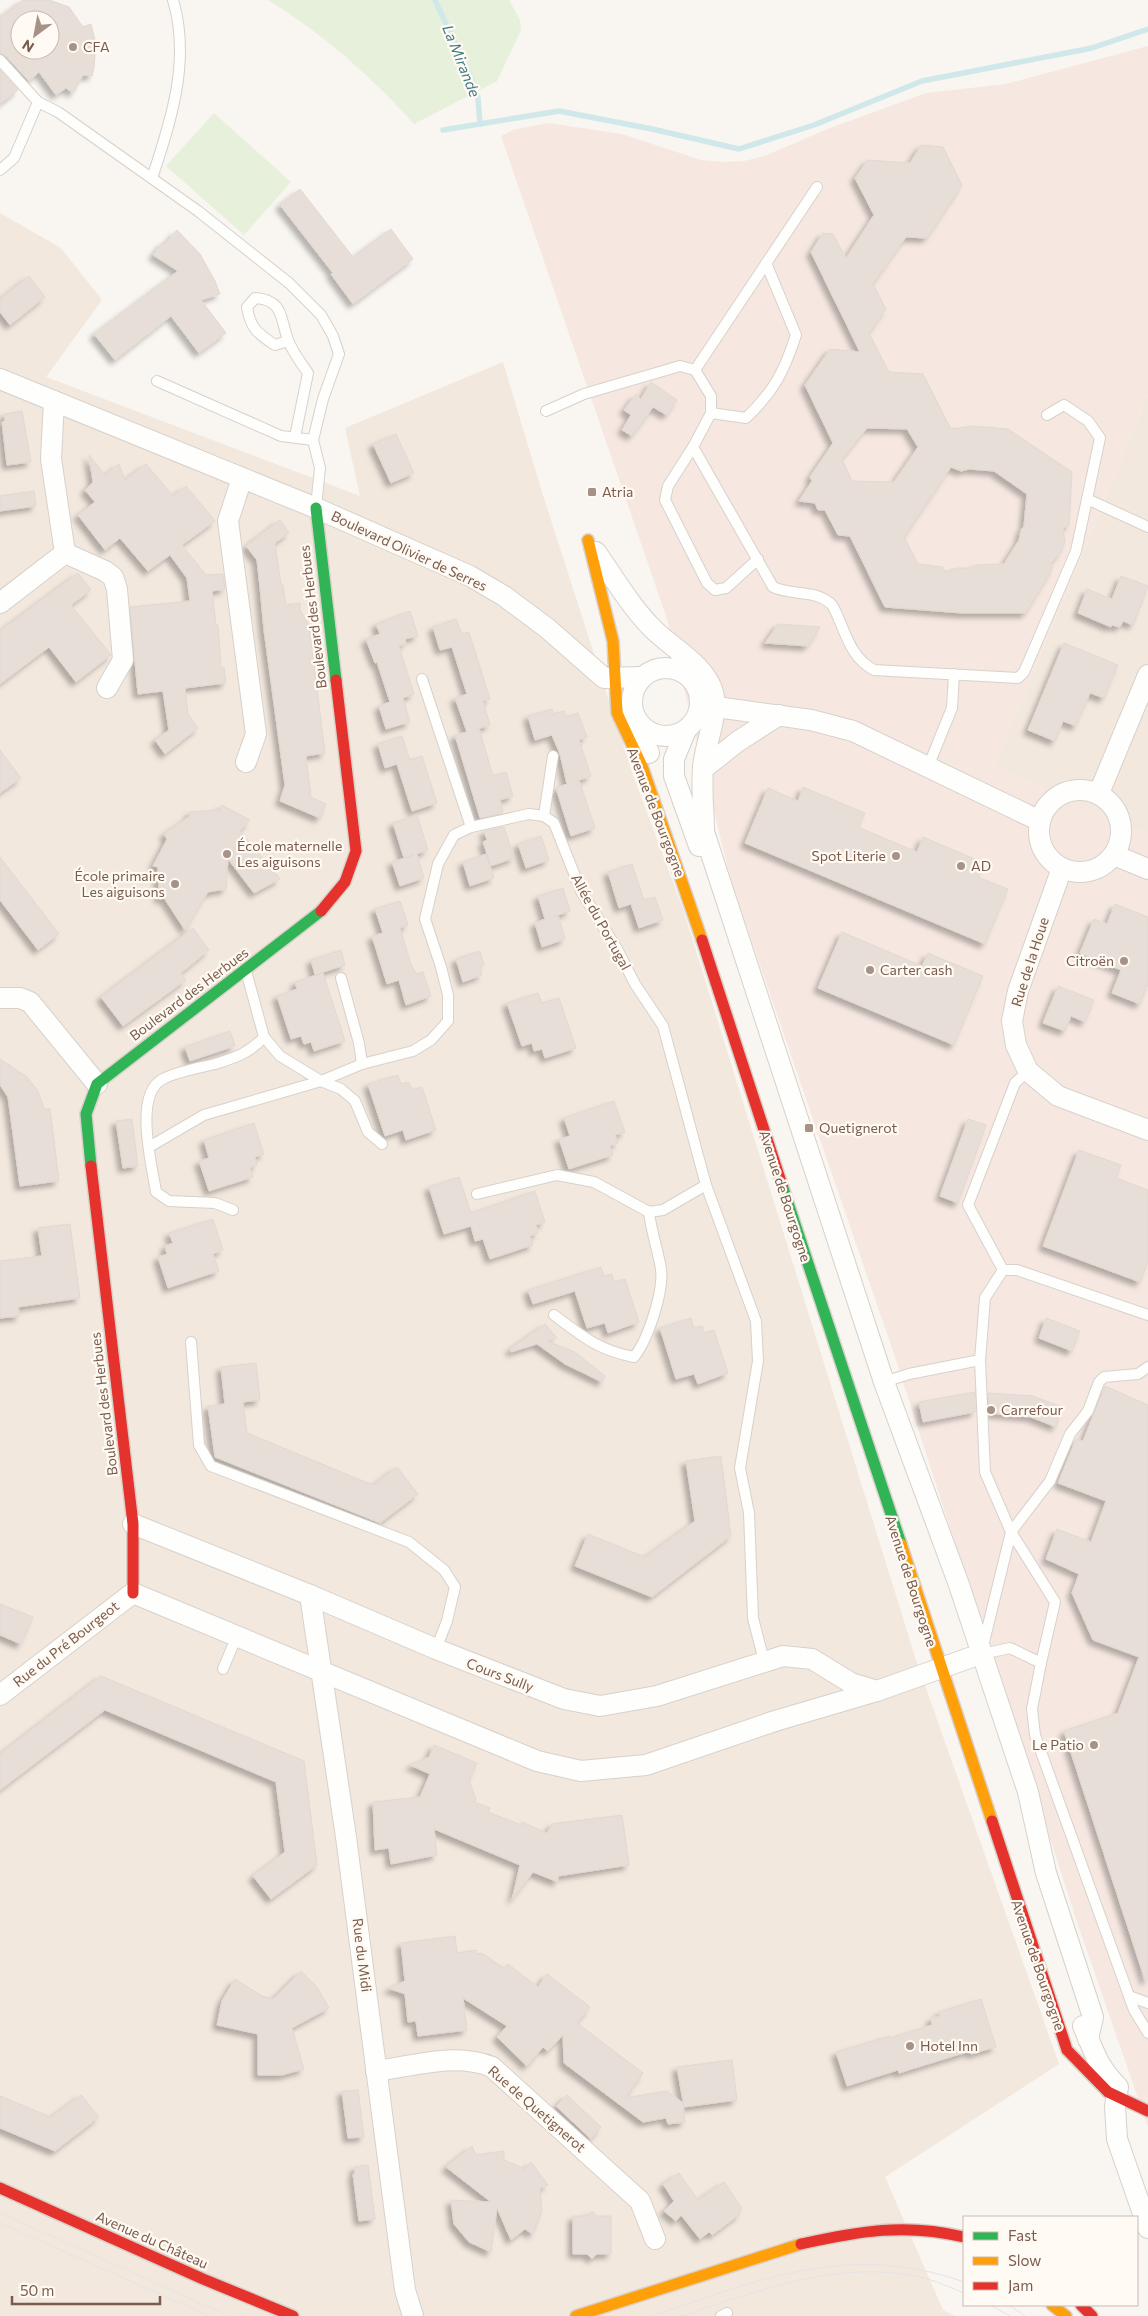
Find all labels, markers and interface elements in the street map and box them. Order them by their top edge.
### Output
north arrow [10,10,60,60]
water label: La Mirande [439,22,485,99]
text: N [19,36,37,56]
place label: CFA [83,38,110,55]
marker: CFA [67,41,79,53]
place label: Atria [602,483,633,500]
marker: Atria [586,486,598,498]
street label: Boulevard Olivier de Serres [329,507,490,594]
street label: Boulevard des Herbues [295,544,330,690]
street label: Avenue de Bourgogne [624,745,689,879]
place label: École maternelle Les aiguisons [237,837,342,870]
place label: Spot Literie [812,847,886,864]
marker: École maternelle Les aiguisons [221,848,233,860]
marker: Spot Literie [890,850,902,862]
place label: AD [971,857,991,874]
marker: AD [955,860,967,872]
place label: École primaire Les aiguisons [74,867,165,900]
street label: Allée du Portugal [568,871,635,973]
marker: École primaire Les aiguisons [169,878,181,890]
street label: Rue de la Houe [1007,915,1052,1009]
street label: Boulevard des Herbues [126,943,251,1044]
place label: Citroën [1066,952,1114,969]
marker: Citroën [1118,955,1130,967]
place label: Carter cash [880,961,952,978]
marker: Carter cash [864,964,876,976]
place label: Quetignerot [819,1119,897,1136]
marker: Quetignerot [803,1122,815,1134]
street label: Avenue de Bourgogne [756,1128,815,1264]
street label: Boulevard des Herbues [86,1331,121,1477]
place label: Carrefour [1001,1401,1064,1418]
marker: Carrefour [985,1404,997,1416]
street label: Avenue de Bourgogne [882,1513,941,1649]
street label: Rue du Pré Bourgeot [9,1597,122,1690]
street label: Cours Sully [464,1654,536,1695]
place label: Le Patio [1032,1736,1084,1753]
marker: Le Patio [1088,1739,1100,1751]
street label: Avenue de Bourgogne [1008,1897,1069,2032]
street label: Rue du Midi [350,1917,375,1993]
place label: Hotel Inn [920,2037,978,2054]
marker: Hotel Inn [904,2040,916,2052]
street label: Rue de Quetignerot [485,2062,590,2156]
street label: Avenue du Château [93,2207,211,2272]
legend [963,2216,1138,2306]
text: Fast [1008,2226,1037,2244]
text: Slow [1008,2251,1041,2269]
scale bar [12,2274,160,2306]
text: Jam [1008,2276,1033,2294]
text: 50 m [20,2281,54,2299]

